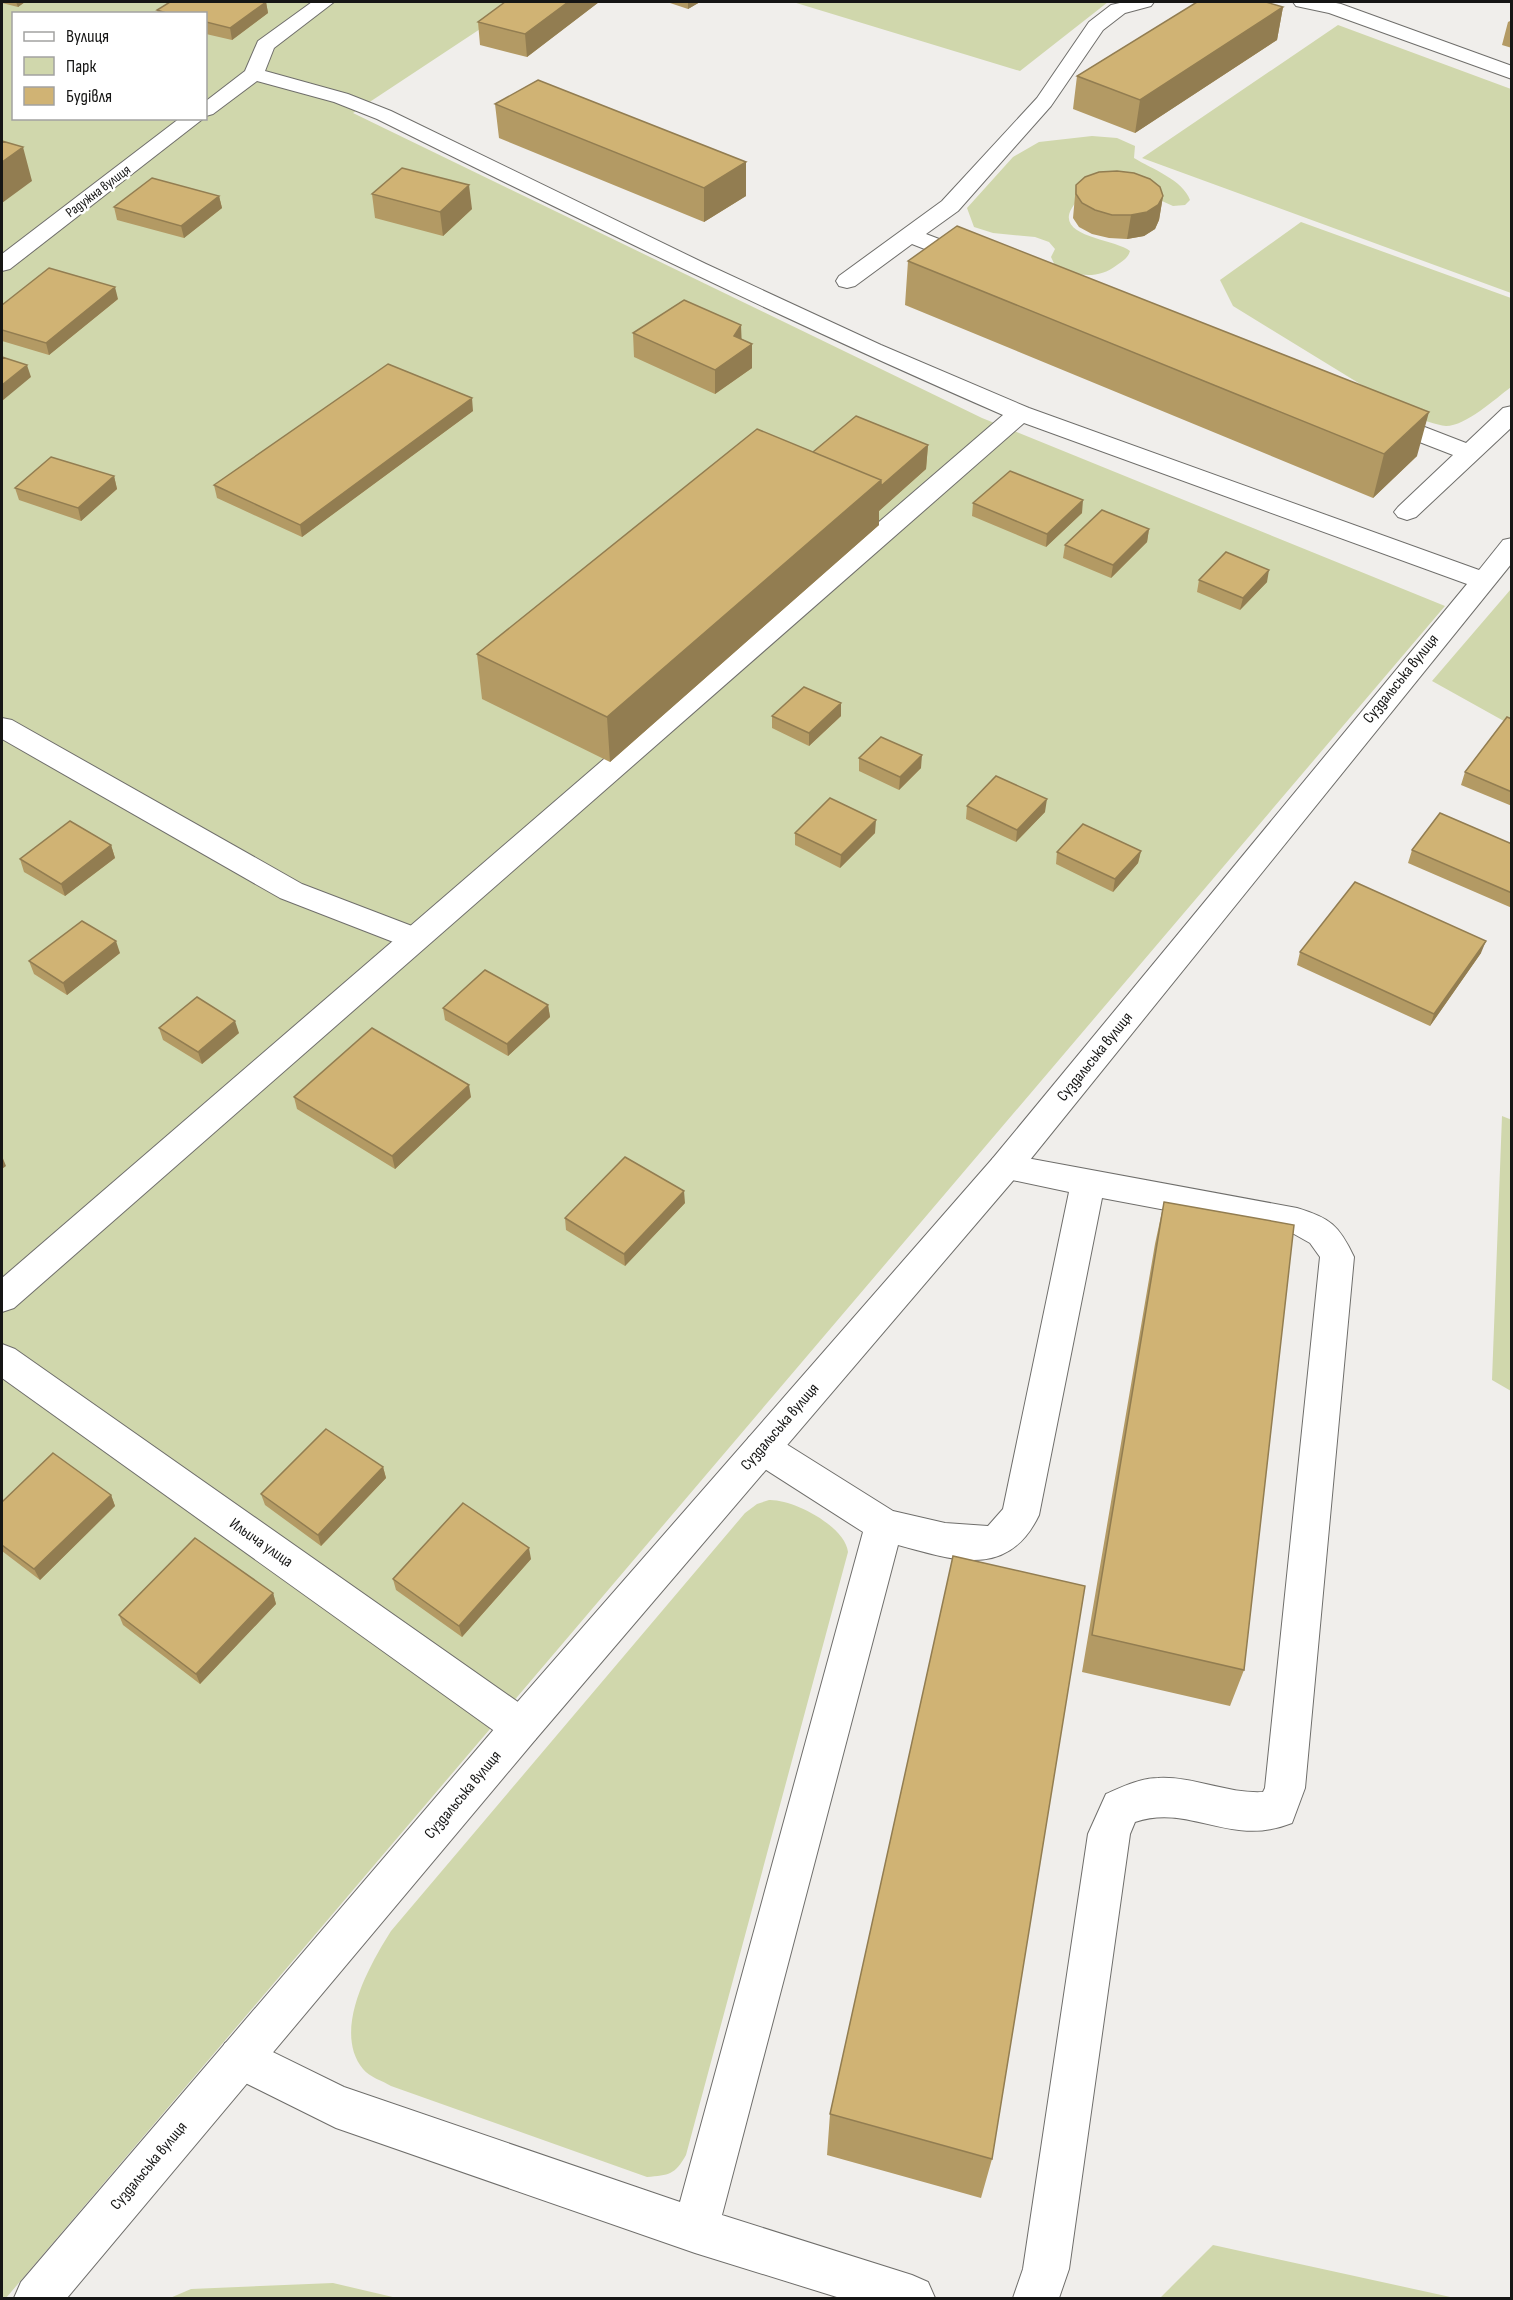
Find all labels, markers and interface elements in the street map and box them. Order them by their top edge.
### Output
legend [12,12,207,120]
text: Вулиця [66,26,109,47]
text: Парк [66,56,97,77]
text: Будівля [66,86,112,107]
street label: Радужна вулиця [62,161,134,221]
street label: Суздальська вулиця [1359,630,1443,728]
street label: Суздальська вулиця [1053,1008,1137,1106]
street label: Суздальська вулиця [737,1379,823,1475]
street label: Ильича улица [226,1514,296,1572]
street label: Суздальська вулиця [421,1747,505,1843]
street label: Суздальська вулиця [107,2118,191,2214]

